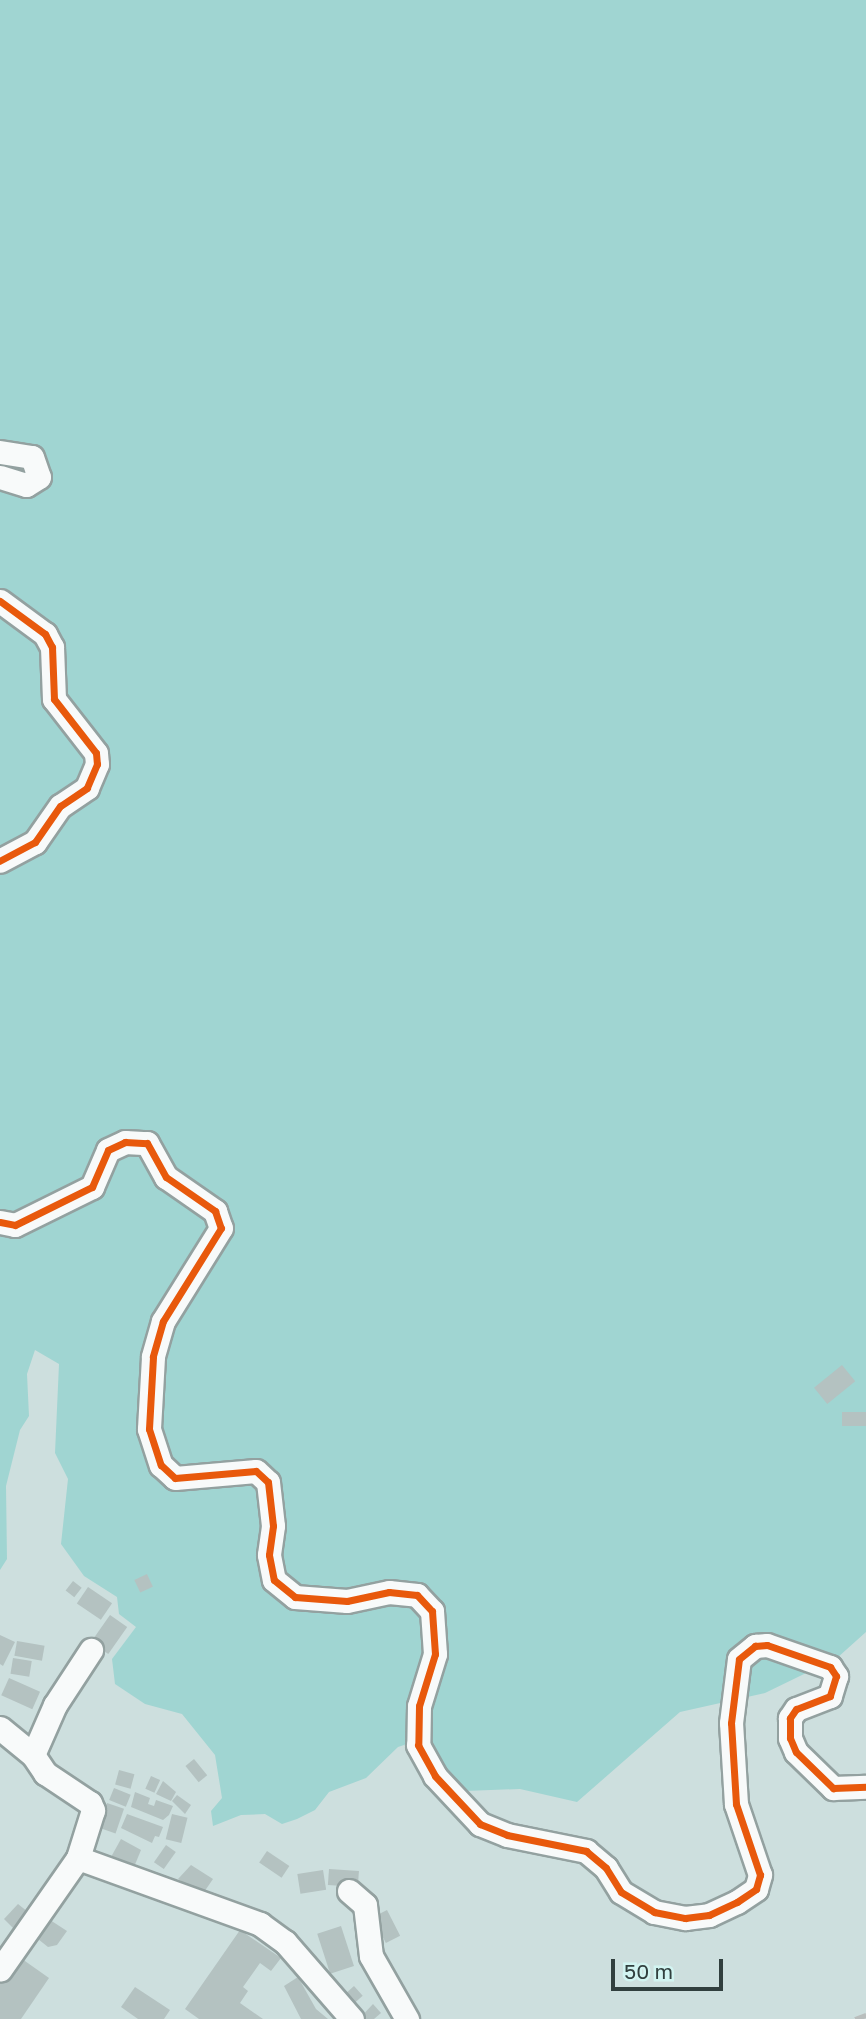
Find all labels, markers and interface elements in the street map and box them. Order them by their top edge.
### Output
scale bar [614,1946,726,1990]
text: 50 m [624,1958,673,1984]

